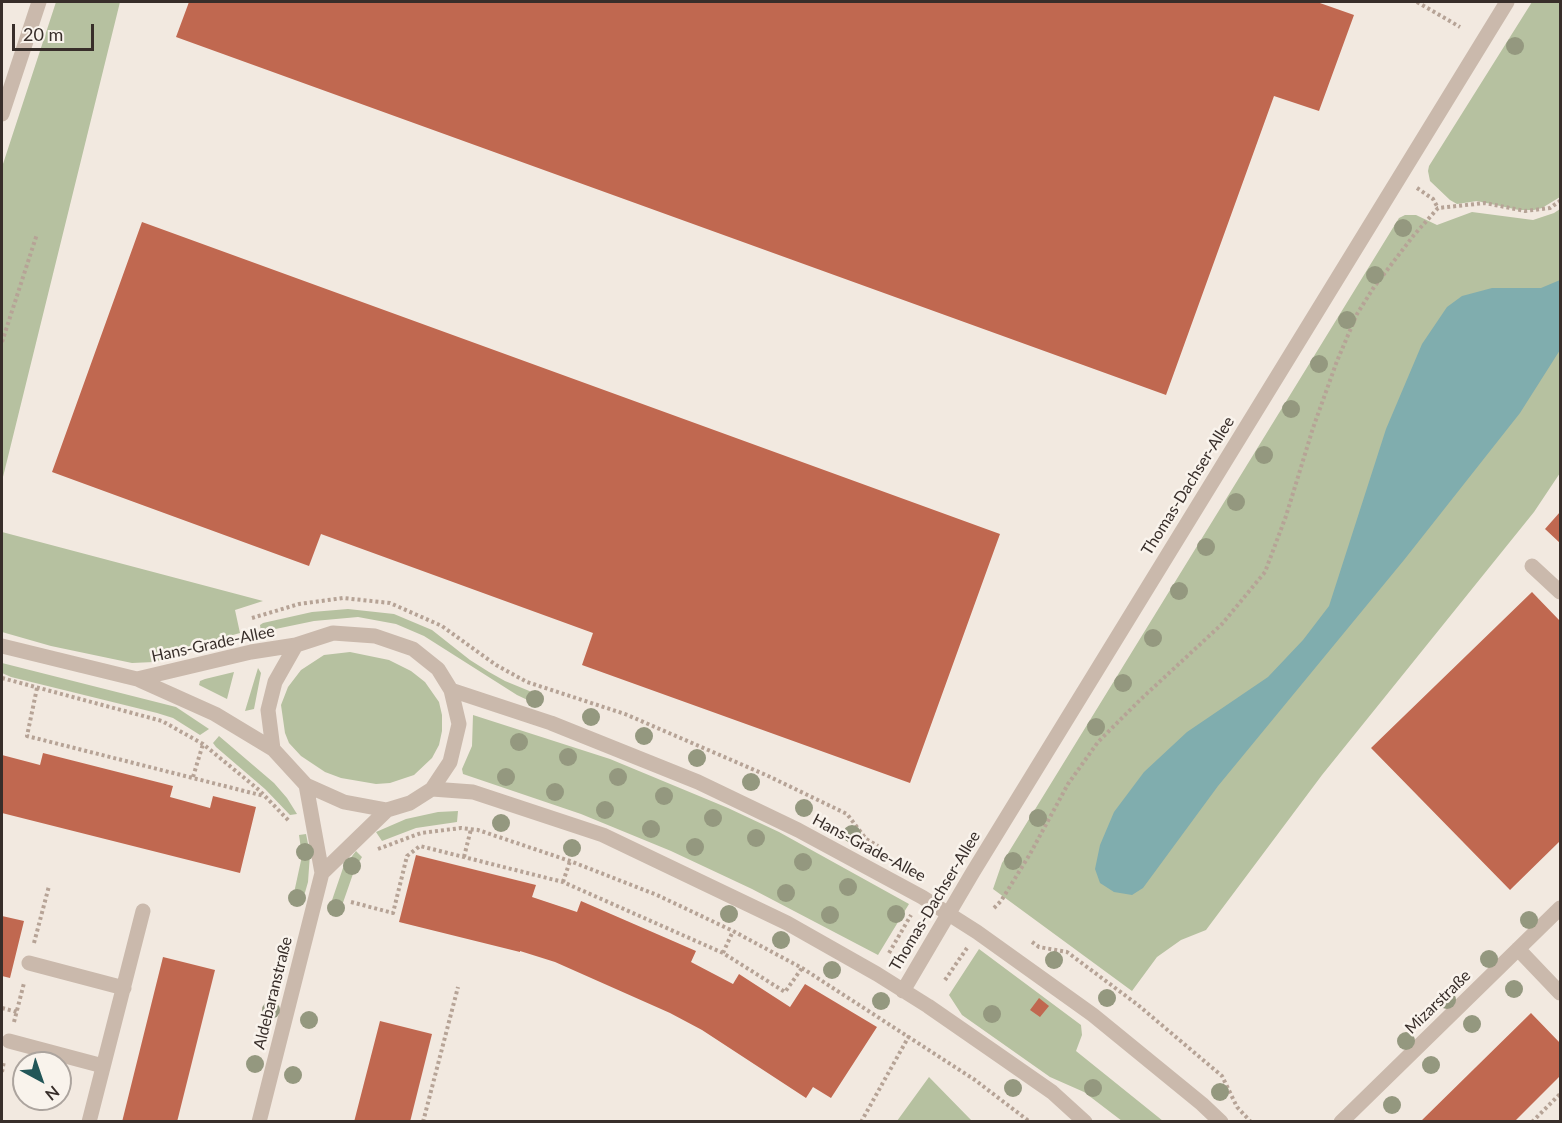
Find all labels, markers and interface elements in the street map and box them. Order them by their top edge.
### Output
scale bar [15,12,98,50]
text: 20 m [23,23,63,45]
street label: Thomas-Dachser-Allee [1138,413,1238,559]
street label: Hans-Grade-Allee [150,622,276,666]
street label: Hans-Grade-Allee [809,810,929,886]
street label: Thomas-Dachser-Allee [886,828,984,974]
street label: Aldebaranstraße [250,935,296,1051]
street label: Mizarstraße [1401,966,1475,1038]
north arrow [12,1051,72,1111]
text: N [42,1082,63,1105]

